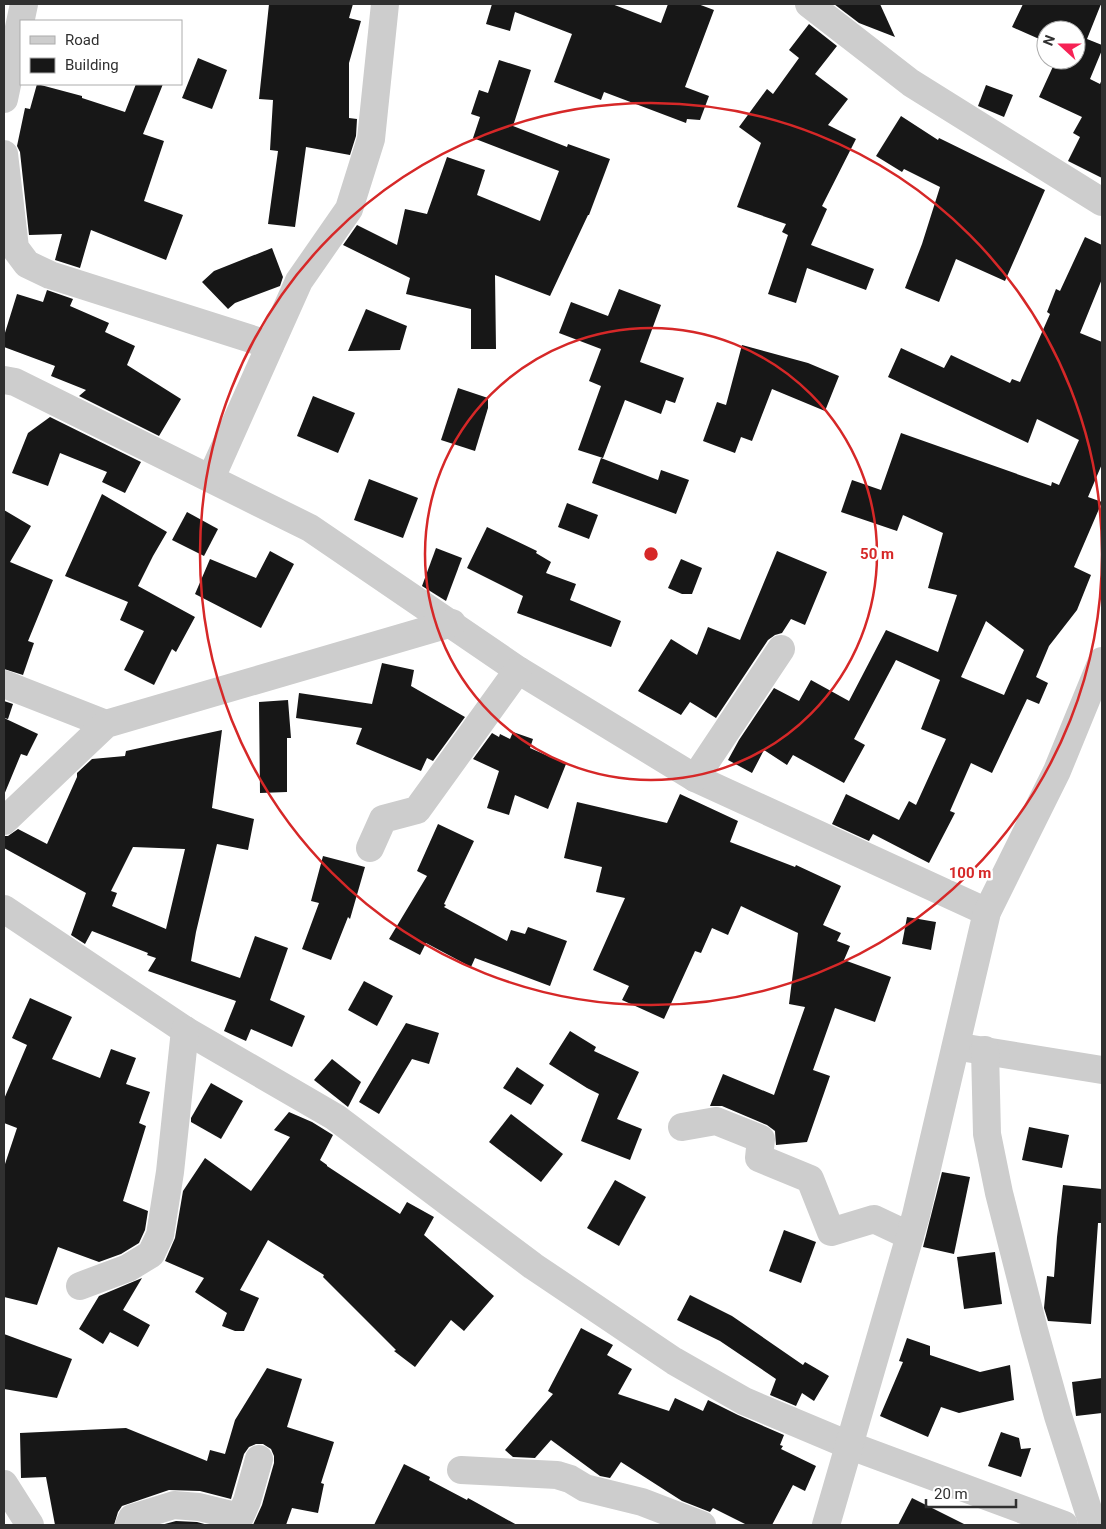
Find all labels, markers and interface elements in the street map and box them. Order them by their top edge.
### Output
legend [20,20,182,85]
north arrow [1036,20,1086,70]
text: Road [65,31,99,49]
text: N [1040,33,1058,48]
text: Building [65,56,119,74]
centre of rings [642,545,660,563]
text: 50 m [860,545,894,563]
text: 100 m [949,864,991,882]
scale bar [926,1476,1016,1508]
text: 20 m [934,1485,968,1503]

